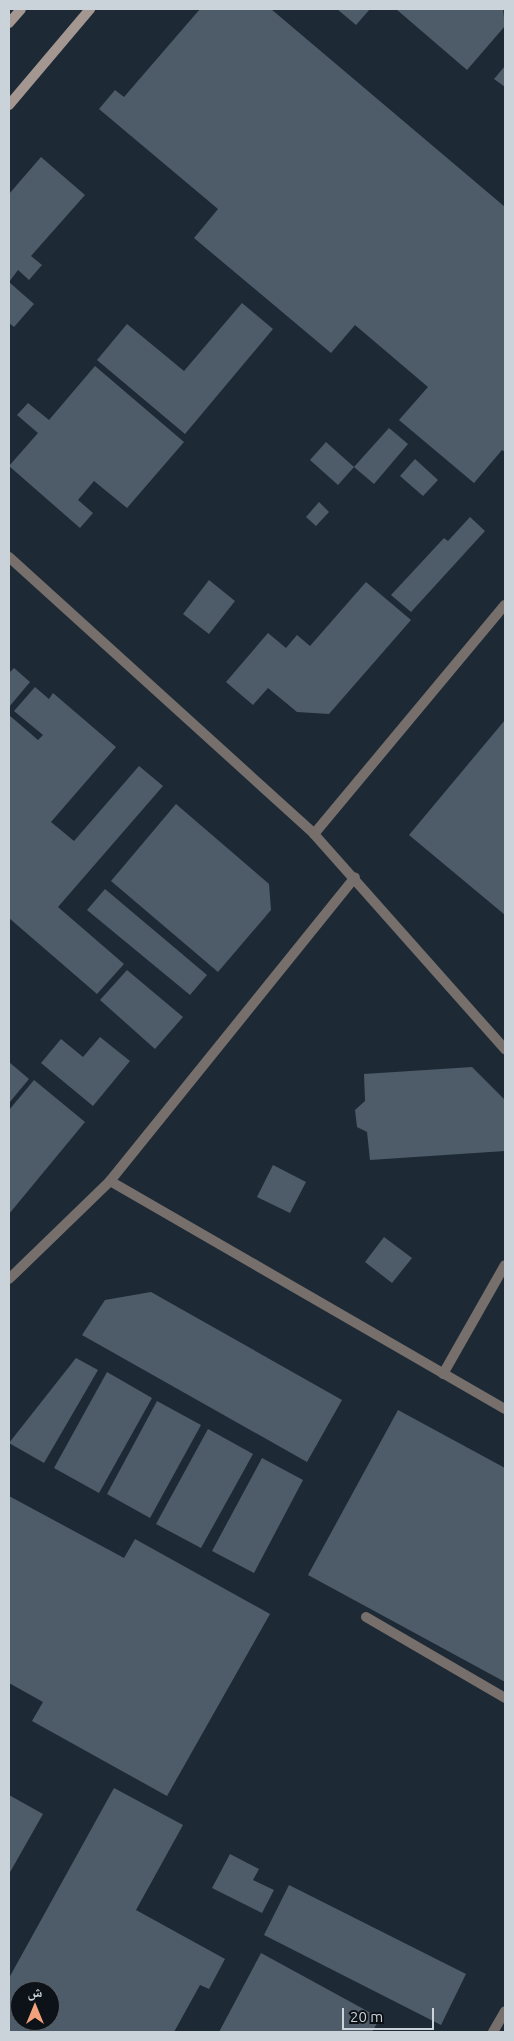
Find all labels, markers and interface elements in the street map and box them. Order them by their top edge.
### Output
north arrow [10,1981,60,2031]
text: ش [28,1984,42,2000]
scale bar [344,1998,436,2030]
text: 20 m [350,2008,383,2025]

